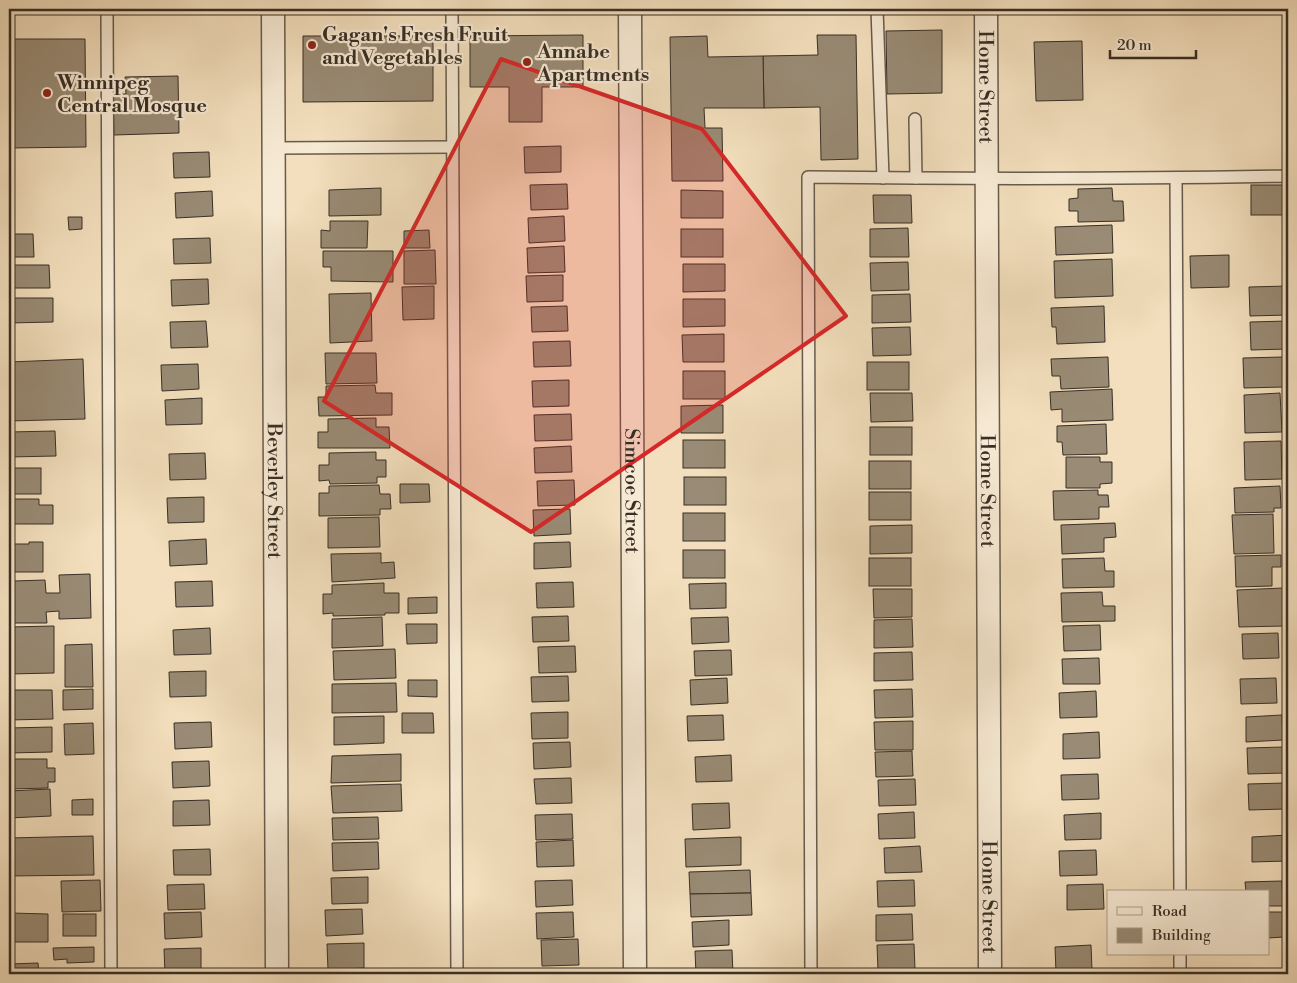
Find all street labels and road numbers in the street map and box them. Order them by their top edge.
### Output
street label: Home Street [972,30,998,144]
street label: Beverley Street [261,422,286,559]
street label: Simcoe Street [618,428,644,554]
street label: Home Street [974,434,999,548]
street label: Home Street [975,840,1001,954]

